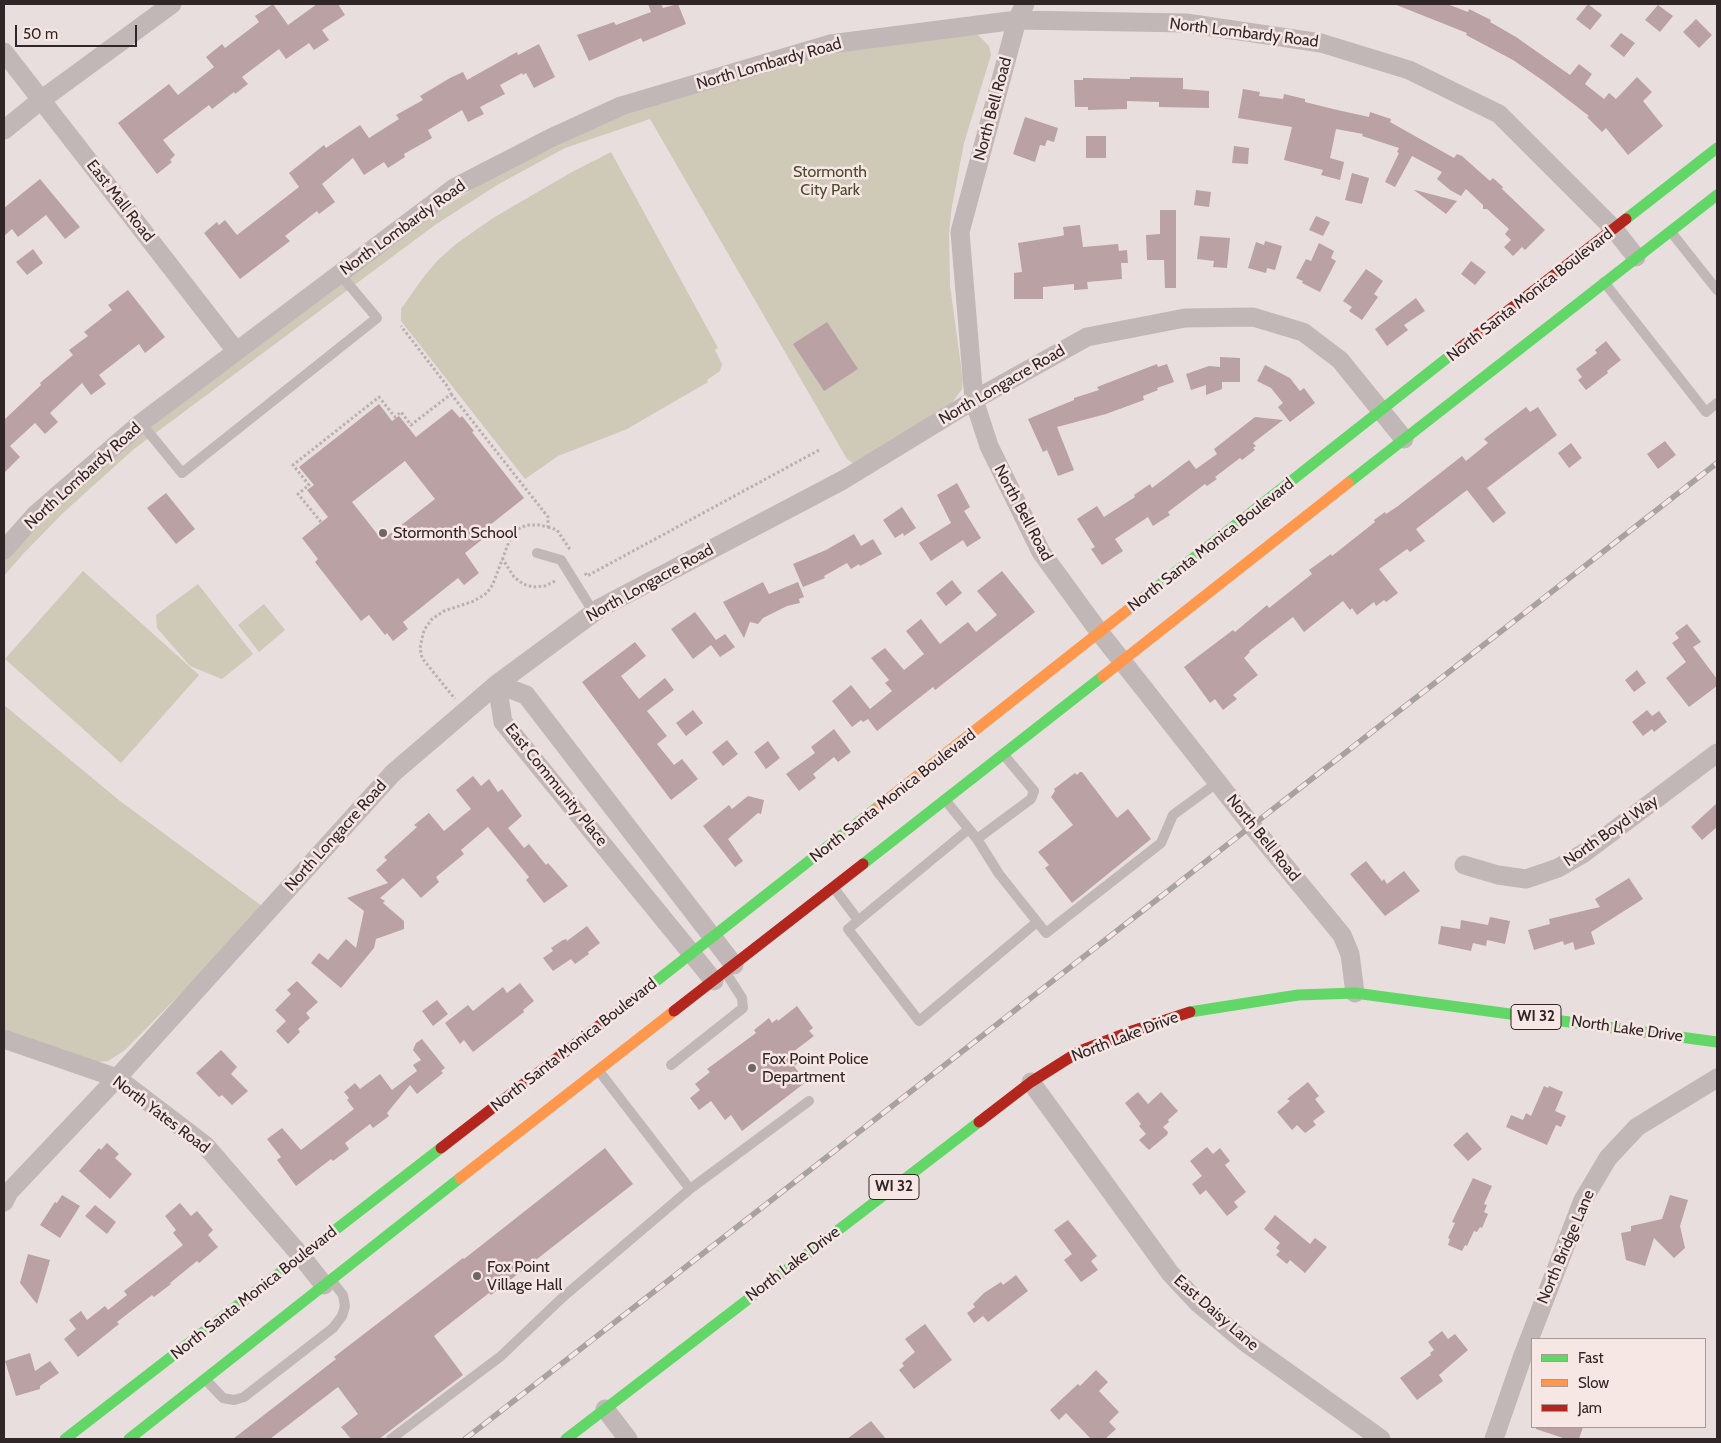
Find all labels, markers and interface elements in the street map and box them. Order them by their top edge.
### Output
street label: North Lombardy Road [1168,14,1320,52]
scale bar [18,15,140,47]
text: 50 m [23,25,58,43]
street label: North Lombardy Road [694,34,844,94]
street label: North Bell Road [970,55,1016,163]
street label: East Mall Road [82,156,158,246]
park label: Stormonth City Park [793,162,867,200]
street label: North Lombardy Road [337,176,469,280]
street label: North Santa Monica Boulevard [1443,224,1617,366]
street label: North Longacre Road [936,341,1068,429]
street label: North Lombardy Road [21,419,145,533]
street label: North Bell Road [990,462,1056,564]
street label: North Santa Monica Boulevard [1124,474,1298,616]
place label: Stormonth School [393,523,517,543]
marker: Stormonth School [377,527,389,539]
street label: North Longacre Road [583,540,717,626]
street label: East Community Place [501,720,611,850]
street label: North Santa Monica Boulevard [806,725,980,867]
street label: North Longacre Road [281,777,391,895]
street label: North Bell Road [1222,791,1304,885]
street label: North Boyd Way [1560,791,1662,871]
street label: North Santa Monica Boulevard [487,974,661,1116]
road number: WI 32 [1511,1004,1561,1030]
street label: North Lake Drive [1069,1008,1181,1066]
street label: North Lake Drive [1570,1012,1684,1046]
place label: Fox Point Police Department [762,1049,869,1087]
marker: Fox Point Police Department [746,1062,758,1074]
street label: North Yates Road [109,1072,213,1158]
road number: WI 32 [869,1174,919,1200]
street label: North Bridge Lane [1533,1187,1599,1307]
street label: North Santa Monica Boulevard [167,1222,341,1364]
street label: North Lake Drive [742,1222,844,1306]
place label: Fox Point Village Hall [487,1257,562,1295]
marker: Fox Point Village Hall [471,1270,483,1282]
street label: East Daisy Lane [1170,1271,1262,1355]
legend [1531,1338,1706,1428]
text: Fast [1578,1349,1603,1367]
text: Slow [1578,1374,1609,1392]
text: Jam [1578,1399,1602,1417]

